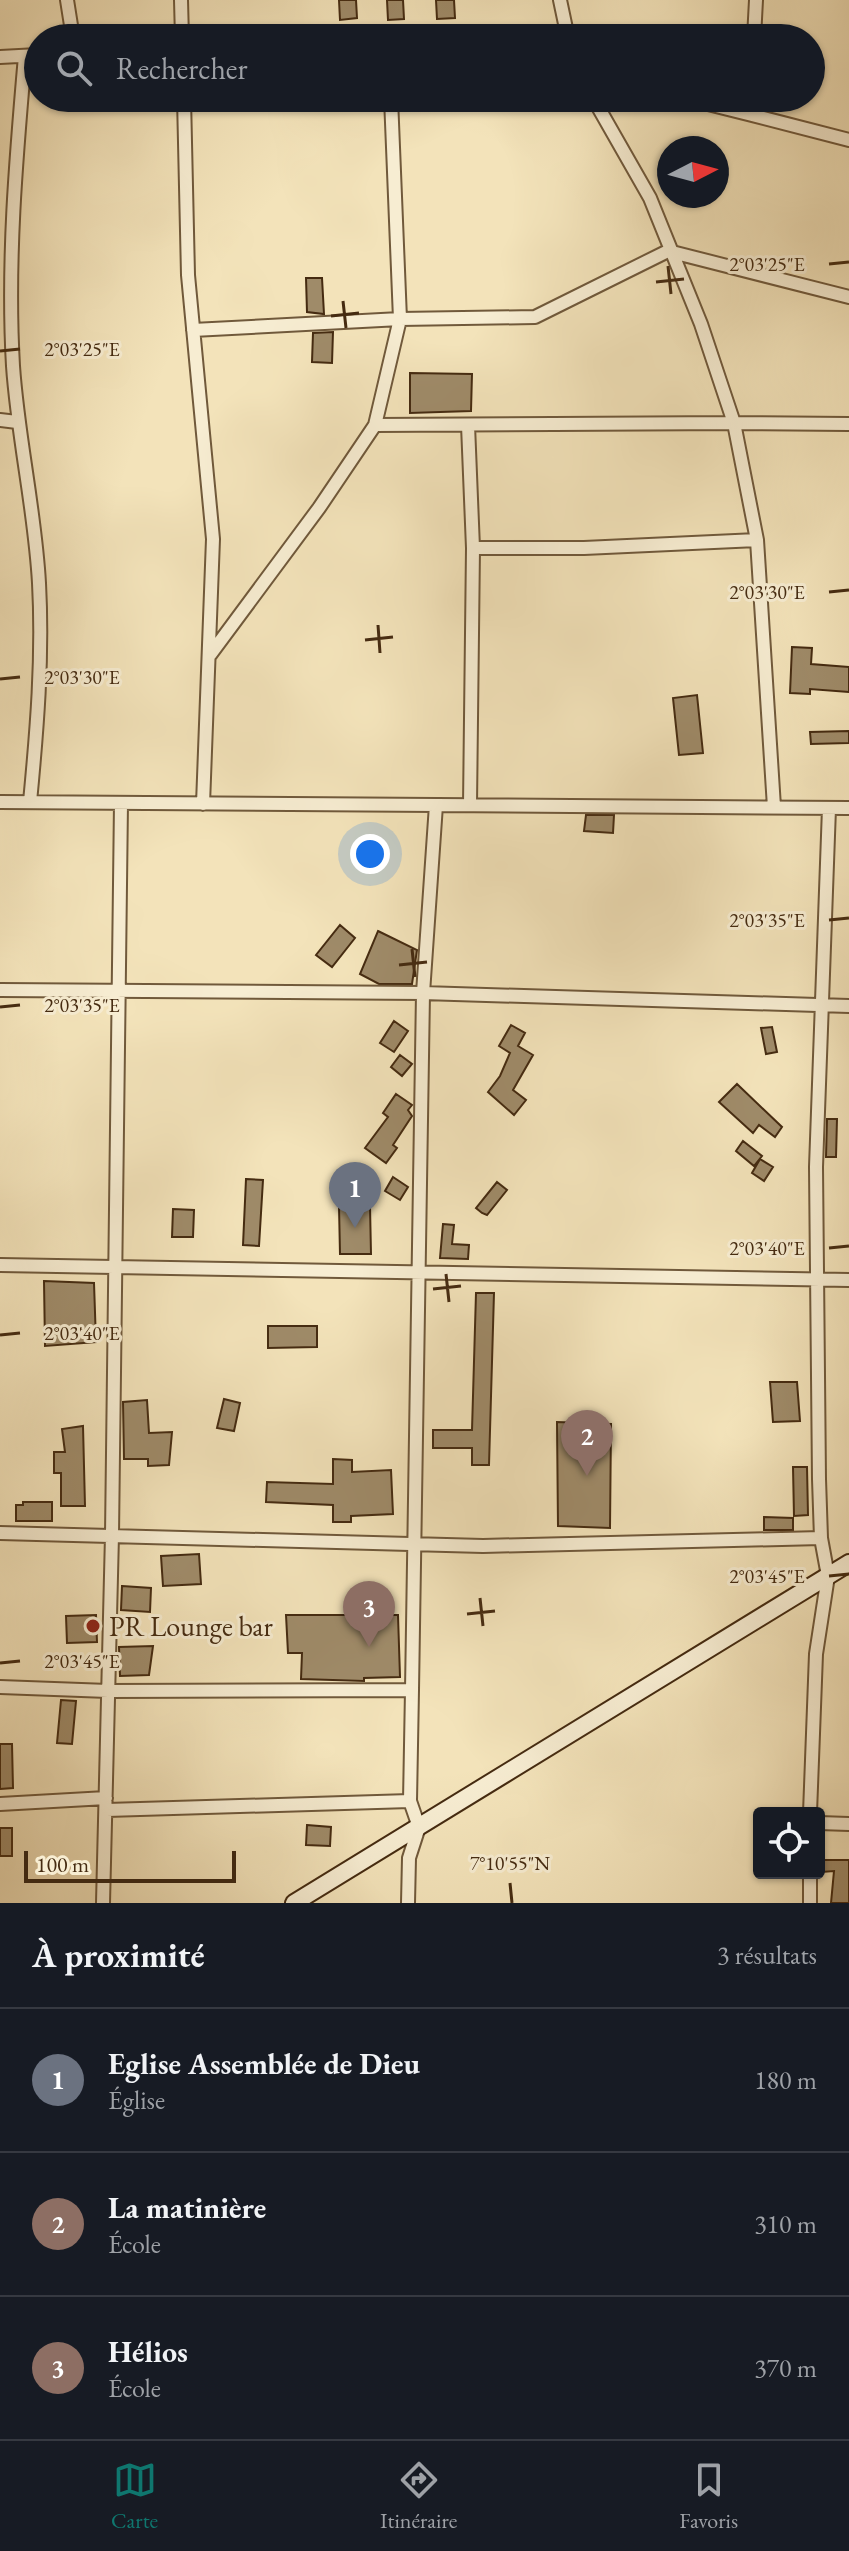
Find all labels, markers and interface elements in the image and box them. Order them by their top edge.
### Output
search box [24,24,825,112]
icon: search [52,46,96,90]
text: Rechercher [116,49,248,88]
north arrow [657,136,729,208]
text: 2°03'25"E [729,251,805,277]
text: 2°03'25"E [44,336,120,362]
text: 2°03'30"E [729,579,805,605]
text: 2°03'30"E [44,664,120,690]
your location [350,834,390,874]
text: 2°03'35"E [729,907,805,933]
text: 2°03'35"E [44,992,120,1018]
pin: 1 [329,1162,381,1228]
text: 2°03'40"E [729,1235,805,1261]
text: 2°03'40"E [44,1320,120,1346]
pin: 2 [561,1410,613,1476]
text: 2°03'45"E [729,1563,805,1589]
pin: 3 [343,1581,395,1647]
place label: PR Lounge bar [109,1608,274,1644]
marker: PR Lounge bar [84,1617,102,1635]
text: 2°03'45"E [44,1648,120,1674]
map controls [753,1807,825,1879]
button: locate [753,1807,825,1879]
scale bar [24,1847,236,1883]
text: 100 m [36,1850,89,1879]
text: 7°10'55"N [470,1850,550,1876]
text: À proximité [32,1933,205,1977]
text: 3 résultats [717,1938,817,1972]
text: Eglise Assemblée de Dieu [108,2044,420,2083]
text: 1 [51,2063,65,2097]
text: 180 m [754,2063,817,2097]
text: Église [108,2083,165,2117]
text: La matinière [108,2188,266,2227]
text: 2 [51,2207,65,2241]
text: 310 m [754,2207,817,2241]
text: École [108,2227,161,2261]
text: Hélios [108,2332,188,2371]
text: 3 [51,2351,65,2385]
text: 370 m [754,2351,817,2385]
text: École [108,2371,161,2405]
tab: Carte [111,2458,158,2535]
tab: Itinéraire [380,2458,457,2535]
tab: Favoris [679,2458,738,2535]

